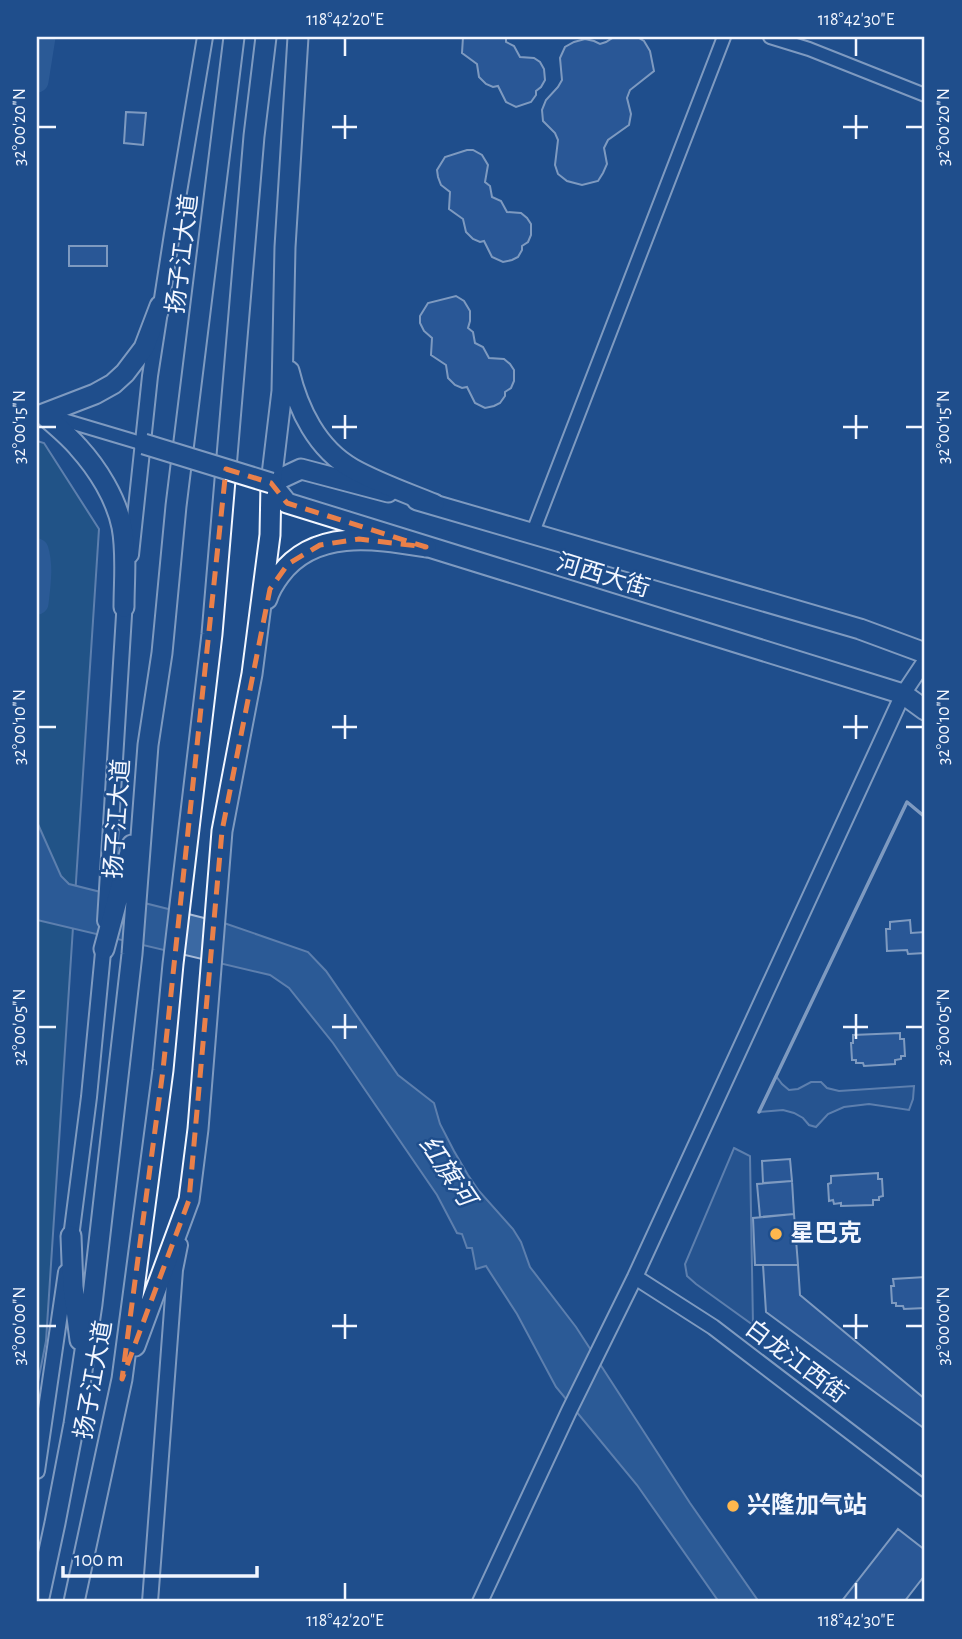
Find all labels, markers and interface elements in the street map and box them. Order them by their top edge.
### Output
text: 118°42'20"E [306,11,384,29]
text: 118°42'30"E [818,11,895,29]
text: 32°00'20"N [11,88,29,166]
text: 32°00'20"N [935,88,953,166]
street label: 扬子江大道 [162,193,202,315]
text: 32°00'15"N [11,390,29,464]
text: 32°00'15"N [935,390,953,464]
street label: 河西大街 [554,549,653,602]
text: 32°00'10"N [11,689,29,765]
text: 32°00'10"N [935,689,953,765]
street label: 扬子江大道 [100,758,134,880]
text: 32°00'05"N [11,988,29,1066]
text: 32°00'05"N [935,988,953,1066]
water label: 红旗河 [414,1131,483,1215]
place label: 星巴克 [790,1220,862,1246]
marker: 星巴克 [768,1226,784,1242]
text: 32°00'00"N [11,1286,29,1366]
text: 32°00'00"N [935,1286,953,1366]
street label: 白龙江西街 [741,1315,852,1408]
street label: 扬子江大道 [70,1318,116,1441]
place label: 兴隆加气站 [747,1492,867,1518]
marker: 兴隆加气站 [725,1498,741,1514]
scale bar [63,1534,257,1578]
text: 100 m [74,1549,124,1570]
text: 118°42'20"E [306,1612,384,1630]
text: 118°42'30"E [818,1612,895,1630]

